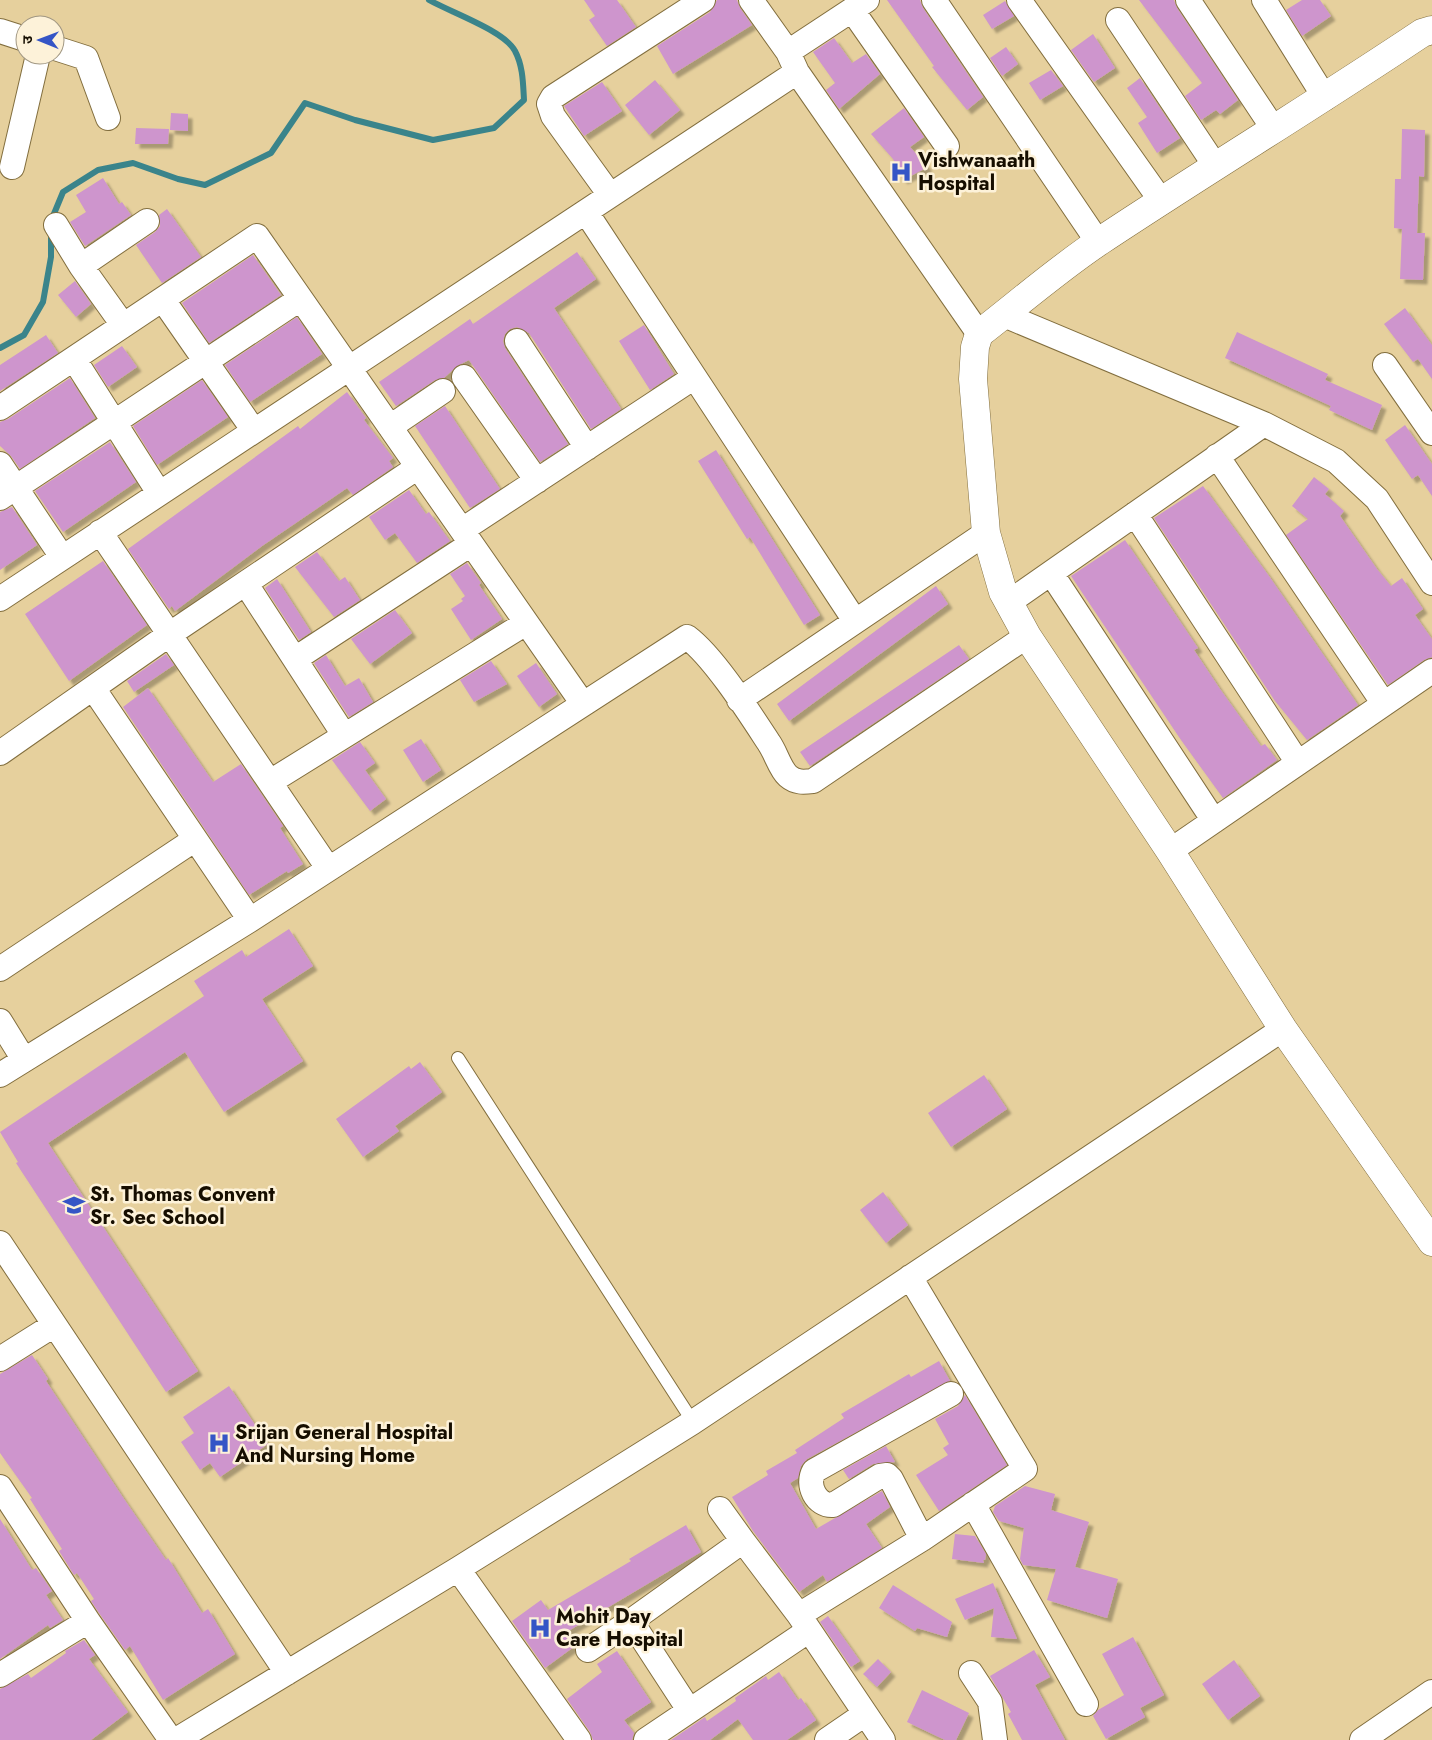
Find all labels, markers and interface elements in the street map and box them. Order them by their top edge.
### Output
north arrow [15,15,65,65]
text: उ [17,35,37,44]
place label: Vishwanaath Hospital [917,146,1035,198]
hospital icon: Vishwanaath Hospital [888,159,914,185]
place label: St. Thomas Convent Sr. Sec School [90,1180,275,1232]
school or university icon: St. Thomas Convent Sr. Sec School [61,1192,87,1218]
place label: Srijan General Hospital And Nursing Home [234,1418,453,1470]
hospital icon: Srijan General Hospital And Nursing Home [206,1430,232,1456]
place label: Mohit Day Care Hospital [556,1602,683,1654]
hospital icon: Mohit Day Care Hospital [527,1615,553,1641]

